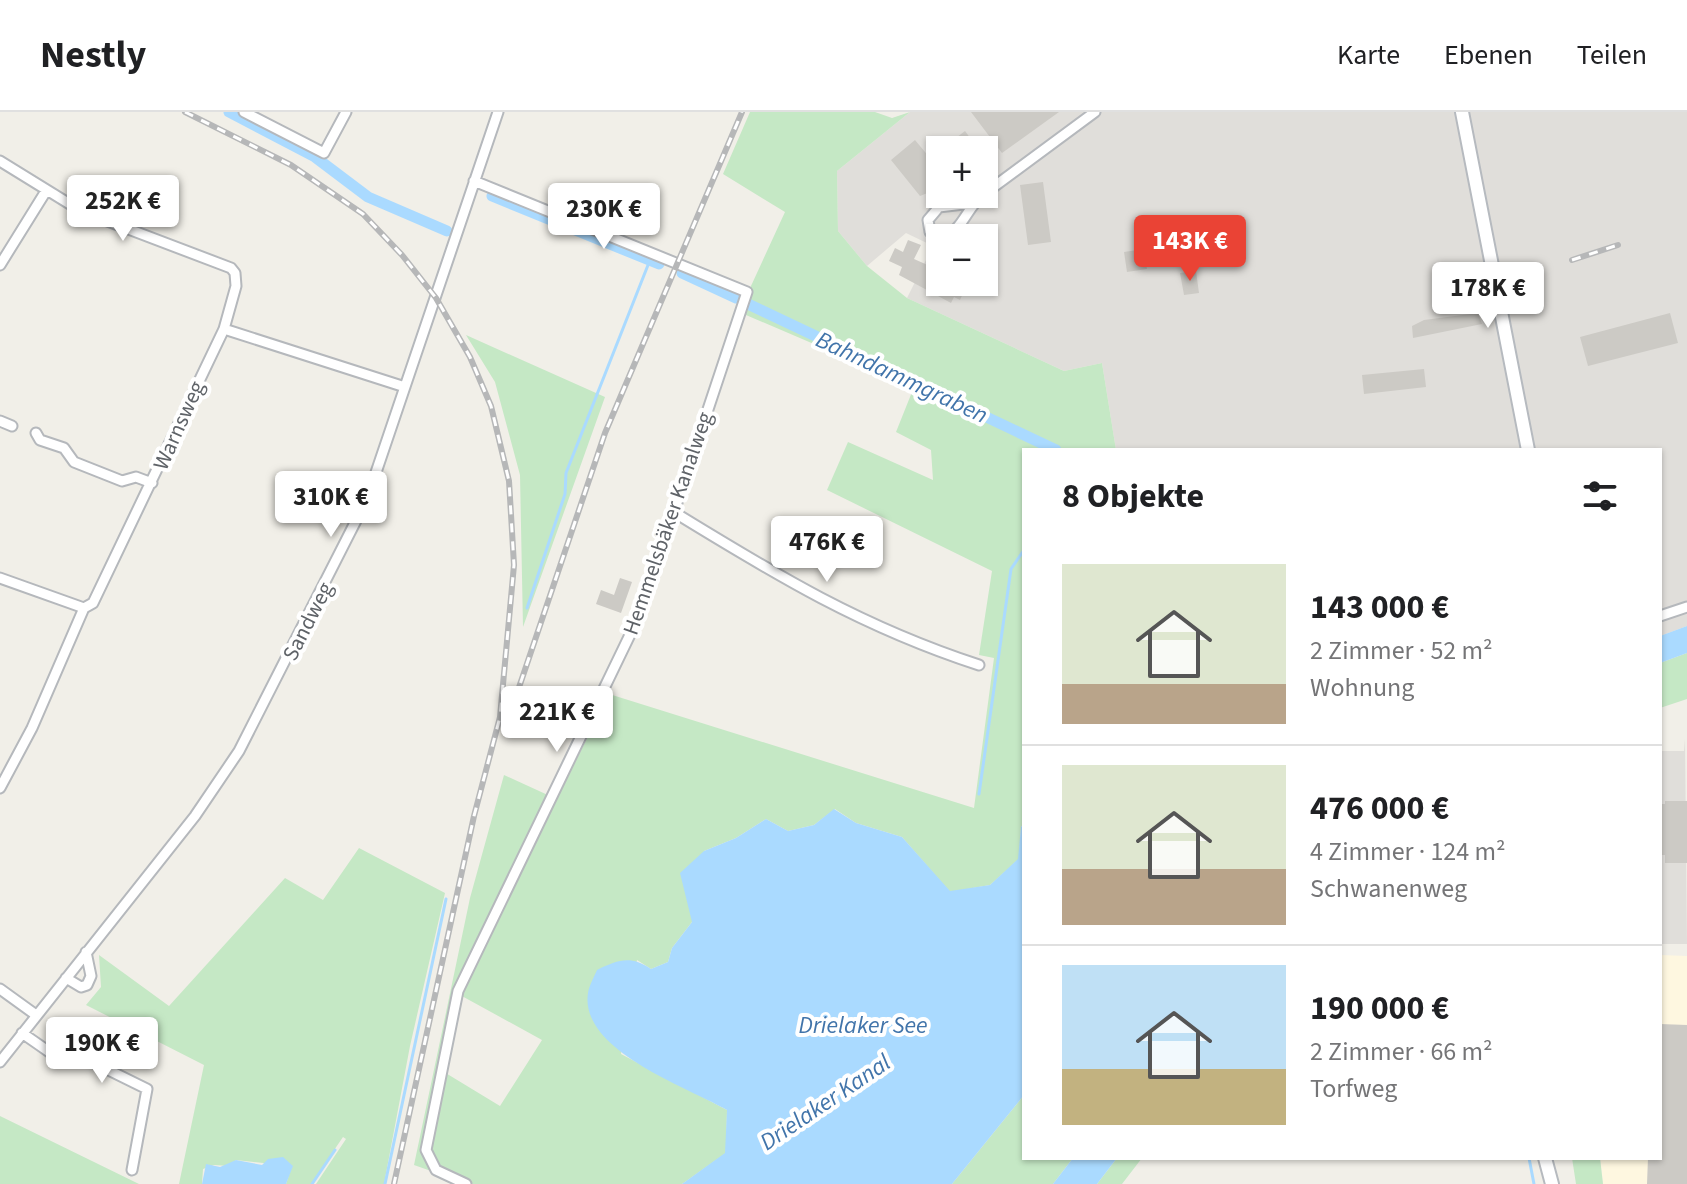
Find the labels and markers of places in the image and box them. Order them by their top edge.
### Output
pin: 252K € [58,175,188,243]
pin: 230K € [539,183,669,251]
pin: 143K € [1125,215,1255,283]
pin: 178K € [1423,262,1553,330]
pin: 310K € [266,471,396,539]
pin: 476K € [762,516,892,584]
pin: 221K € [492,686,622,754]
pin: 190K € [37,1017,167,1085]

